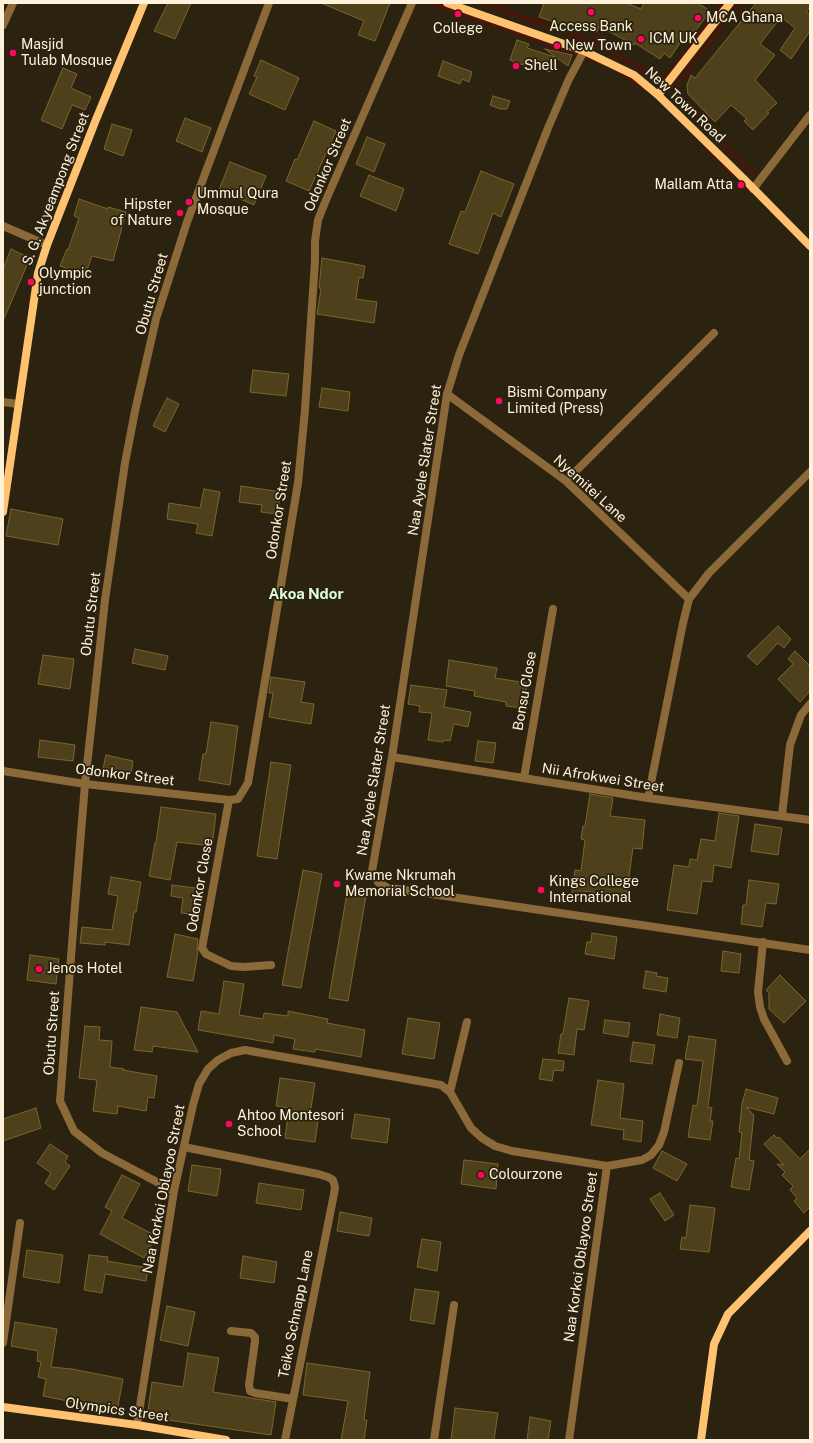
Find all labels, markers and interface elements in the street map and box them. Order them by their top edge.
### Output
marker: Access Bank [586,7,596,17]
marker: College [453,9,463,19]
place label: MCA Ghana [706,10,783,26]
marker: MCA Ghana [693,13,703,23]
place label: Access Bank [549,19,633,35]
place label: College [433,21,483,37]
place label: ICM UK [649,31,698,47]
marker: ICM UK [636,34,646,44]
place label: Masjid Tulab Mosque [21,37,112,70]
place label: New Town [565,38,632,54]
marker: New Town [552,41,562,51]
marker: Masjid Tulab Mosque [8,48,18,58]
place label: Shell [524,58,558,74]
marker: Shell [511,61,521,71]
street label: New Town Road [641,64,729,146]
street label: S. G. Akyeampong Street [19,110,93,268]
street label: Odonkor Street [301,116,355,214]
place label: Mallam Atta [654,177,733,193]
marker: Mallam Atta [736,180,746,190]
place label: Ummul Qura Mosque [197,186,279,218]
place label: Hipster of Nature [111,197,172,230]
marker: Ummul Qura Mosque [184,197,194,207]
marker: Hipster of Nature [175,208,185,218]
street label: Obutu Street [132,251,172,337]
place label: Olympic junction [39,266,92,298]
marker: Olympic junction [26,277,36,287]
street label: Naa Ayele Slater Street [405,383,445,537]
place label: Bismi Company Limited (Press) [507,385,607,418]
marker: Bismi Company Limited (Press) [494,396,504,406]
street label: Nyemitei Lane [550,452,630,526]
street label: Odonkor Street [263,459,295,561]
street label: Obutu Street [78,571,104,657]
district label: Akoa Ndor [268,585,344,603]
street label: Bonsu Close [510,650,540,732]
street label: Naa Ayele Slater Street [354,703,394,857]
street label: Nii Afrokwei Street [541,760,665,796]
street label: Odonkor Street [74,761,176,789]
street label: Odonkor Close [183,837,217,933]
place label: Kwame Nkrumah Memorial School [345,868,456,900]
place label: Kings College International [549,874,639,906]
marker: Kwame Nkrumah Memorial School [332,879,342,889]
marker: Kings College International [536,885,546,895]
place label: Jenos Hotel [47,961,122,977]
marker: Jenos Hotel [34,964,44,974]
street label: Obutu Street [41,990,63,1076]
street label: Naa Korkoi Oblayoo Street [139,1103,189,1275]
place label: Ahtoo Montesori School [237,1108,344,1140]
marker: Ahtoo Montesori School [224,1119,234,1129]
place label: Colourzone [489,1167,563,1183]
marker: Colourzone [476,1170,486,1180]
street label: Naa Korkoi Oblayoo Street [561,1171,601,1343]
street label: Teiko Schnapp Lane [275,1249,317,1379]
street label: Olympics Street [64,1394,170,1426]

